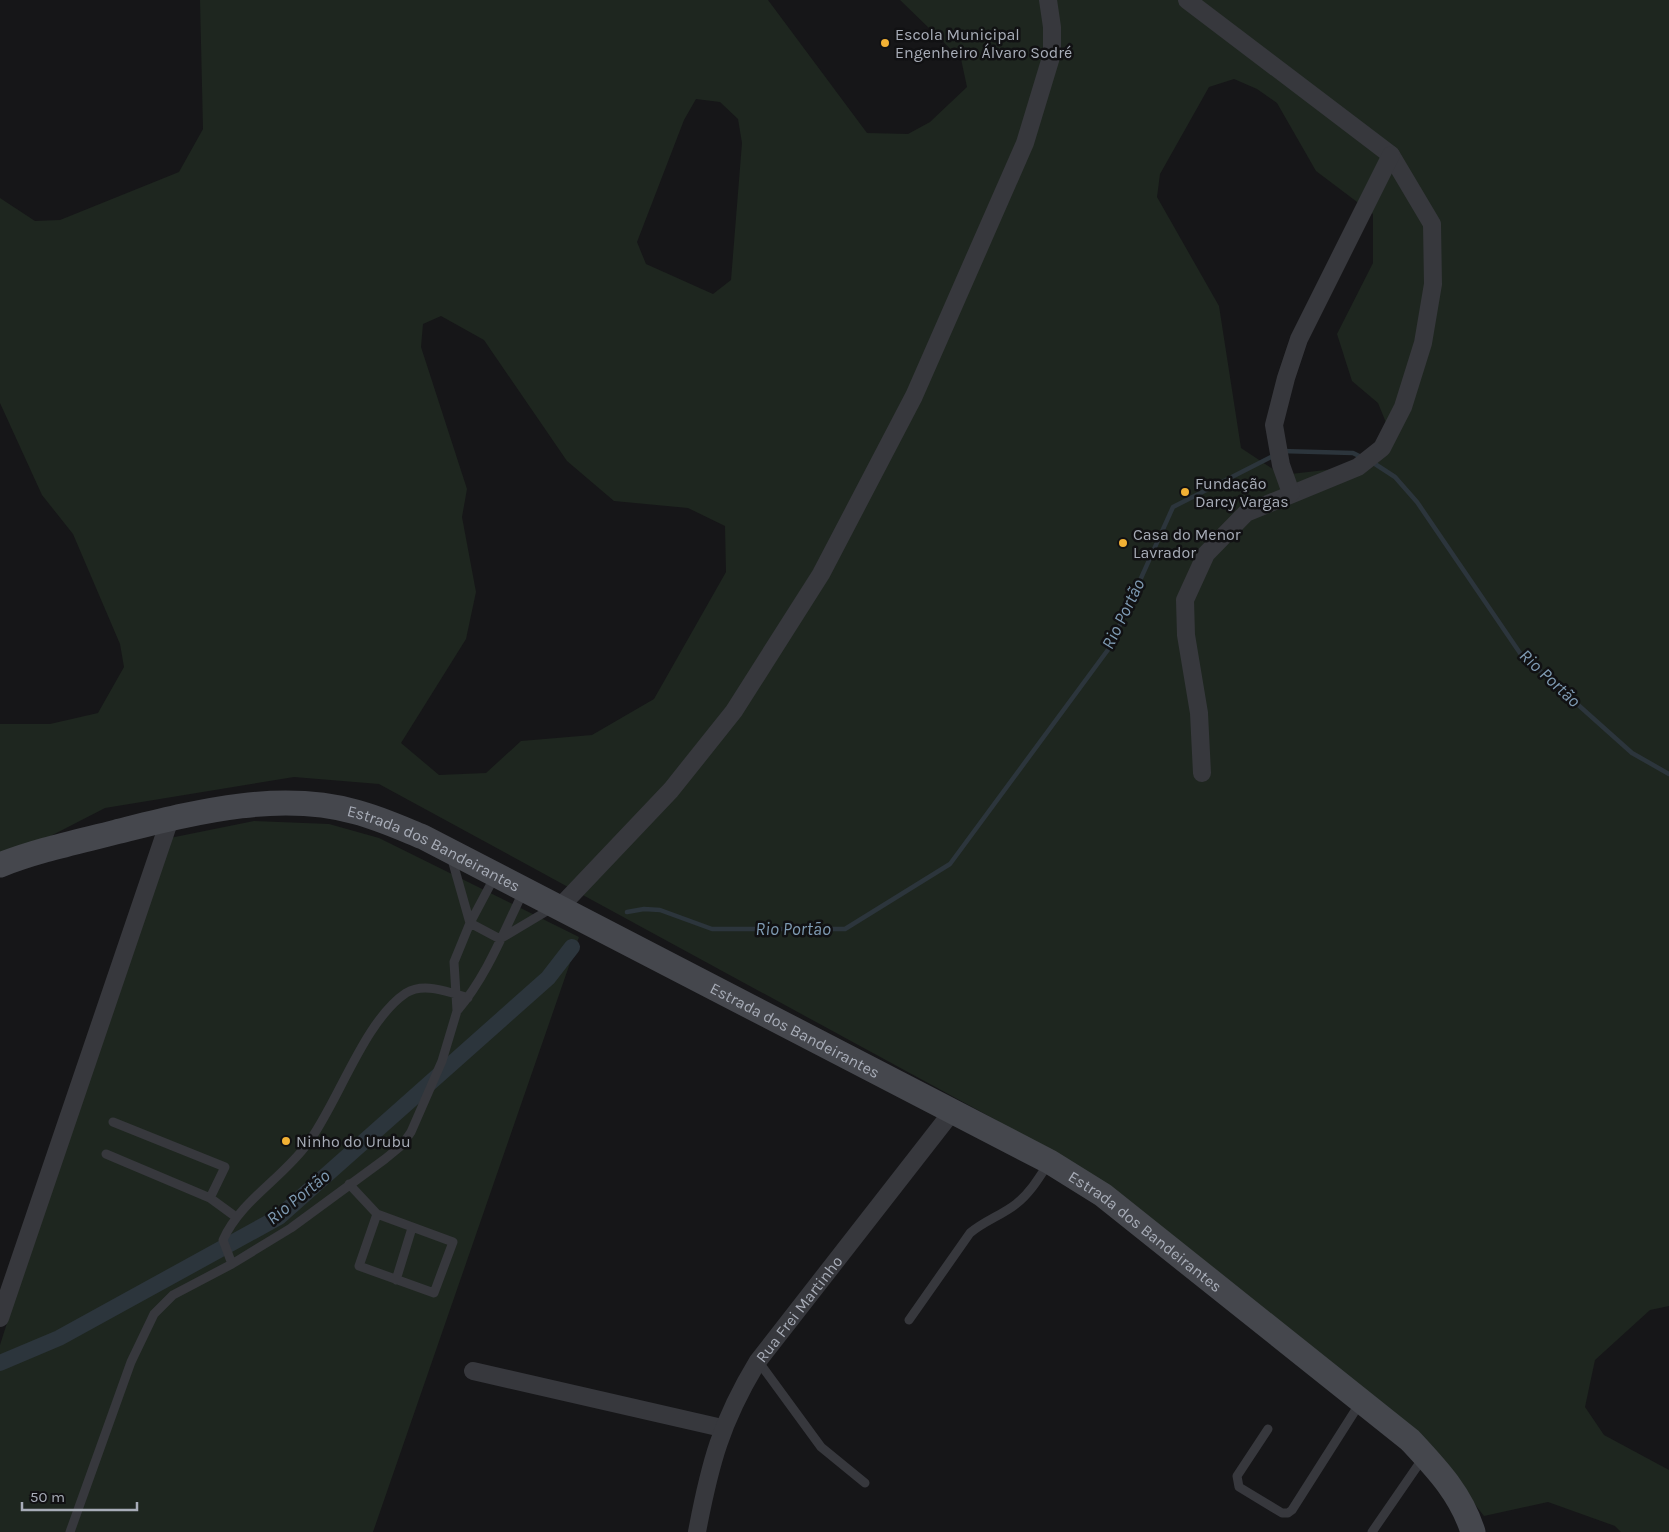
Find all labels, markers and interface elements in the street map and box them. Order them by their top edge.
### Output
place label: Escola Municipal Engenheiro Álvaro Sodré [895,25,1072,62]
marker: Escola Municipal Engenheiro Álvaro Sodré [879,37,891,49]
place label: Fundação Darcy Vargas [1195,474,1289,511]
marker: Fundação Darcy Vargas [1179,486,1191,498]
place label: Casa do Menor Lavrador [1133,525,1241,562]
marker: Casa do Menor Lavrador [1117,537,1129,549]
water label: Rio Portão [1097,575,1149,653]
water label: Rio Portão [1515,644,1585,712]
street label: Estrada dos Bandeirantes [345,801,524,895]
water label: Rio Portão [755,918,831,940]
street label: Estrada dos Bandeirantes [707,978,883,1082]
place label: Ninho do Urubu [296,1132,411,1151]
marker: Ninho do Urubu [280,1135,292,1147]
water label: Rio Portão [262,1165,334,1229]
street label: Estrada dos Bandeirantes [1065,1166,1226,1296]
street label: Rua Frei Martinho [751,1252,846,1366]
scale bar [22,1480,138,1512]
text: 50 m [30,1488,65,1506]

